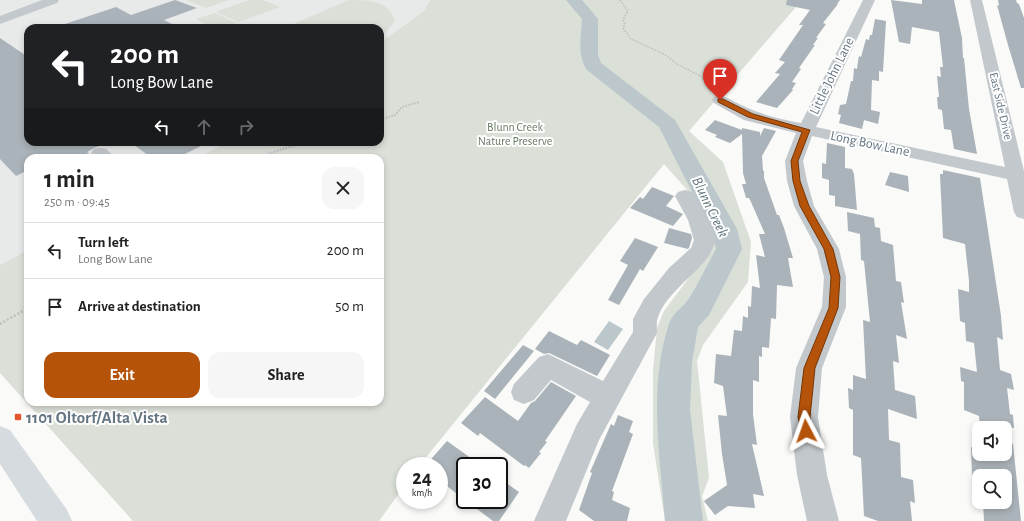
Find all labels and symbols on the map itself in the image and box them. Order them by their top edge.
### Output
street label: Little John Lane [807,35,857,117]
pin [703,59,737,100]
street label: East Side Drive [987,71,1015,141]
park label: Blunn Creek Nature Preserve [478,121,552,147]
street label: Long Bow Lane [829,129,911,159]
water label: Blunn Creek [689,175,731,240]
place label: 1101 Oltorf/Alta Vista [26,409,168,426]
position arrow [785,410,827,452]
marker: 1101 Oltorf/Alta Vista [13,412,23,422]
speed limit sign: 30 [456,457,508,509]

